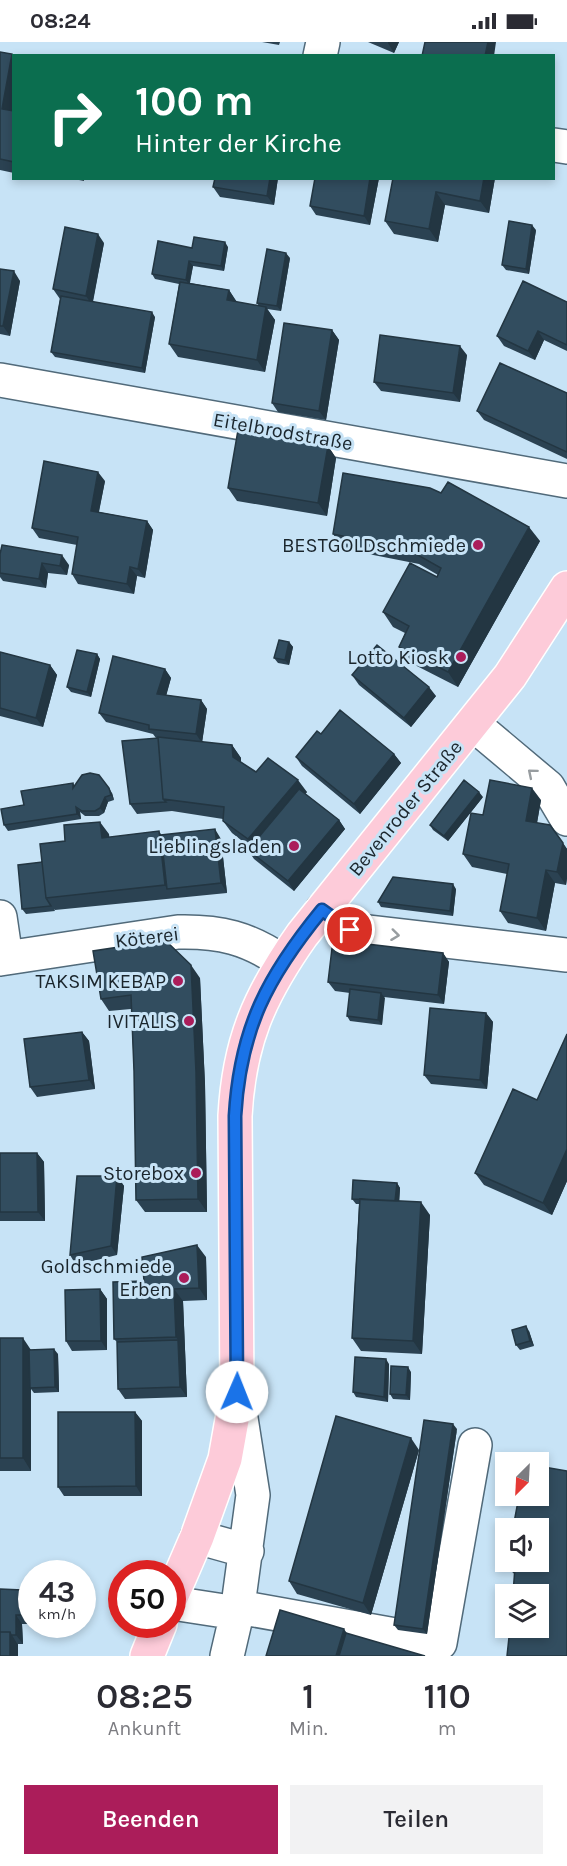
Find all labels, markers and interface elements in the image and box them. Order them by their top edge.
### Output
text: 08:24 [30,8,90,34]
text: 100 m [135,76,254,126]
icon: right [36,78,114,156]
text: Hinter der Kirche [135,127,342,159]
street label: Eitelbrodstraße [211,408,354,455]
place label: BESTGOLDschmiede [282,534,466,557]
marker: BESTGOLDschmiede [471,538,485,552]
place label: Lotto Kiosk [347,646,449,669]
marker: Lotto Kiosk [454,650,468,664]
street label: Bevenroder Straße [344,736,467,881]
one-way arrow [528,769,539,780]
place label: Lieblingsladen [148,835,282,858]
marker: Lieblingsladen [287,839,301,853]
pin [324,904,375,955]
icon: arrive [333,913,366,946]
street label: Köterei [114,922,180,953]
one-way arrow [391,928,400,941]
place label: TAKSIM KEBAP [35,970,166,993]
marker: TAKSIM KEBAP [171,974,185,988]
place label: IVITALIS [107,1010,177,1033]
marker: IVITALIS [182,1014,196,1028]
place label: Storebox [103,1162,184,1185]
marker: Storebox [189,1166,203,1180]
place label: Goldschmiede Erben [41,1255,172,1301]
marker: Goldschmiede Erben [177,1271,191,1285]
position arrow [205,1360,269,1424]
north arrow [495,1452,549,1506]
map controls [495,1452,549,1638]
button: sound [495,1518,549,1572]
speed limit sign: 50 [108,1560,186,1638]
text: 43 [39,1574,75,1610]
button: layers [495,1584,549,1638]
text: km/h [38,1605,76,1623]
text: 08:25 [96,1675,193,1717]
text: 1 [302,1675,314,1717]
text: 110 [423,1675,471,1717]
text: Ankunft [108,1717,181,1740]
text: Min. [289,1717,327,1740]
text: m [438,1717,457,1740]
button: Beenden [24,1785,278,1854]
button: Teilen [290,1785,543,1854]

